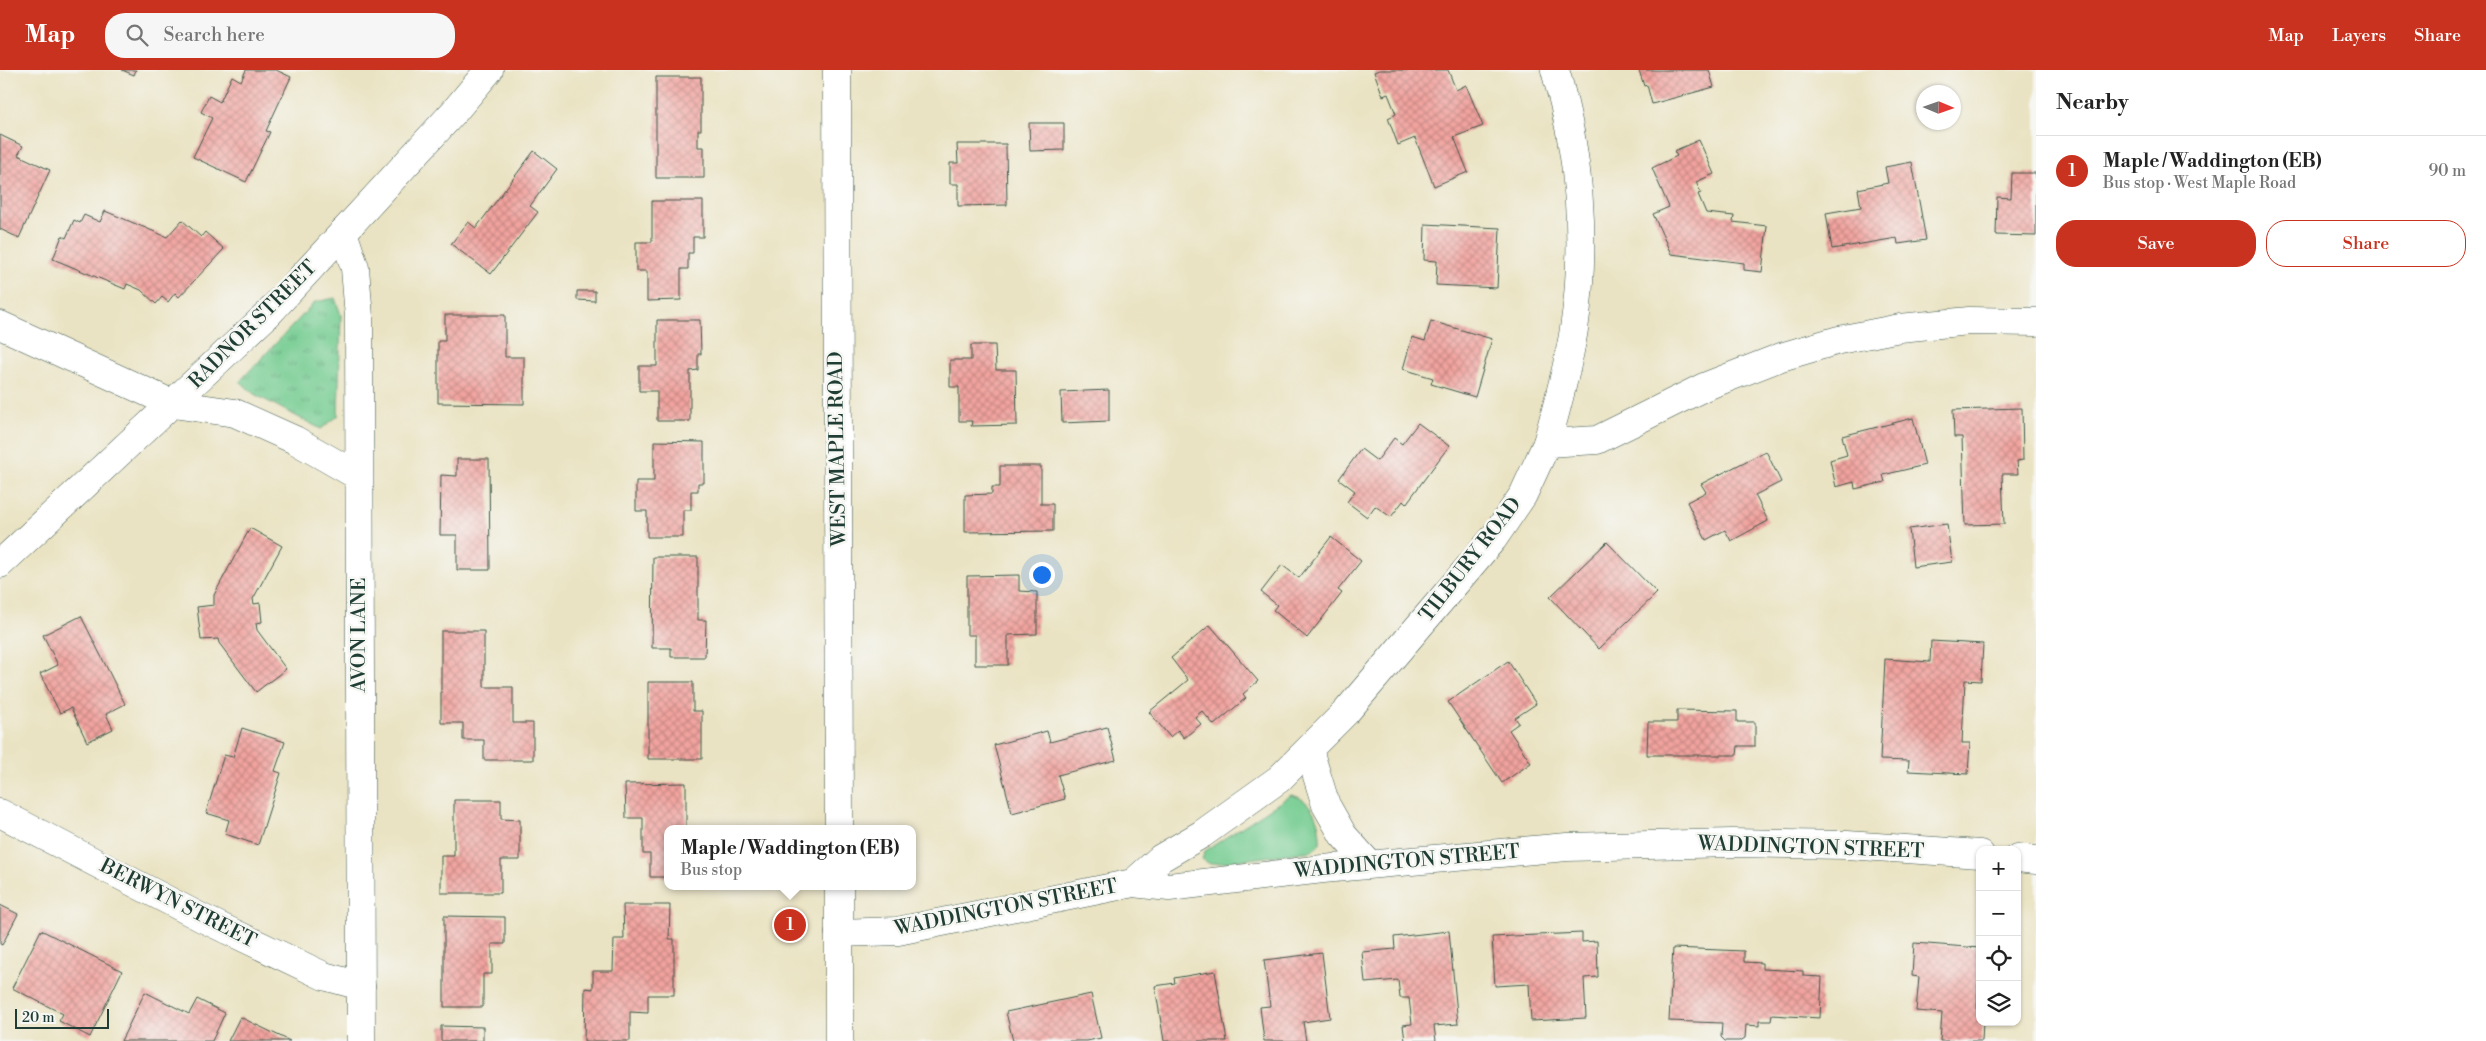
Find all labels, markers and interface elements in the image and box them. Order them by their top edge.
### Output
search box [105,13,455,58]
text: Map [25,20,75,50]
icon: search [123,21,151,49]
text: Search here [163,23,265,47]
text: Map [2269,24,2304,47]
text: Layers [2332,24,2386,47]
text: Share [2414,24,2461,47]
north arrow [1916,85,1961,130]
text: Nearby [2056,90,2129,116]
text: Maple / Waddington (EB) [2103,149,2322,173]
text: 1 [2068,161,2076,181]
text: 90 m [2428,161,2466,181]
text: Bus stop · West Maple Road [2103,173,2296,193]
button: Save [2056,220,2256,267]
button: Share [2266,220,2466,267]
street label: RADNOR STREET [184,256,322,394]
street label: WEST MAPLE ROAD [824,351,852,548]
street label: TILBURY ROAD [1415,493,1527,627]
your location [1029,562,1055,588]
street label: AVON LANE [347,577,372,694]
popup [664,825,916,890]
street label: WADDINGTON STREET [1696,832,1925,864]
text: Maple / Waddington (EB) [681,836,899,860]
street label: WADDINGTON STREET [1292,840,1521,884]
map controls [1976,846,2021,1026]
button: + [1976,846,2021,891]
street label: BERWYN STREET [95,853,260,954]
text: Bus stop [681,860,742,880]
street label: WADDINGTON STREET [891,874,1120,942]
button: − [1976,891,2021,936]
pin: 1 [774,906,806,944]
button: locate [1976,936,2021,981]
button: layers [1976,981,2021,1026]
scale bar [15,1006,109,1029]
text: 20 m [22,1009,54,1027]

